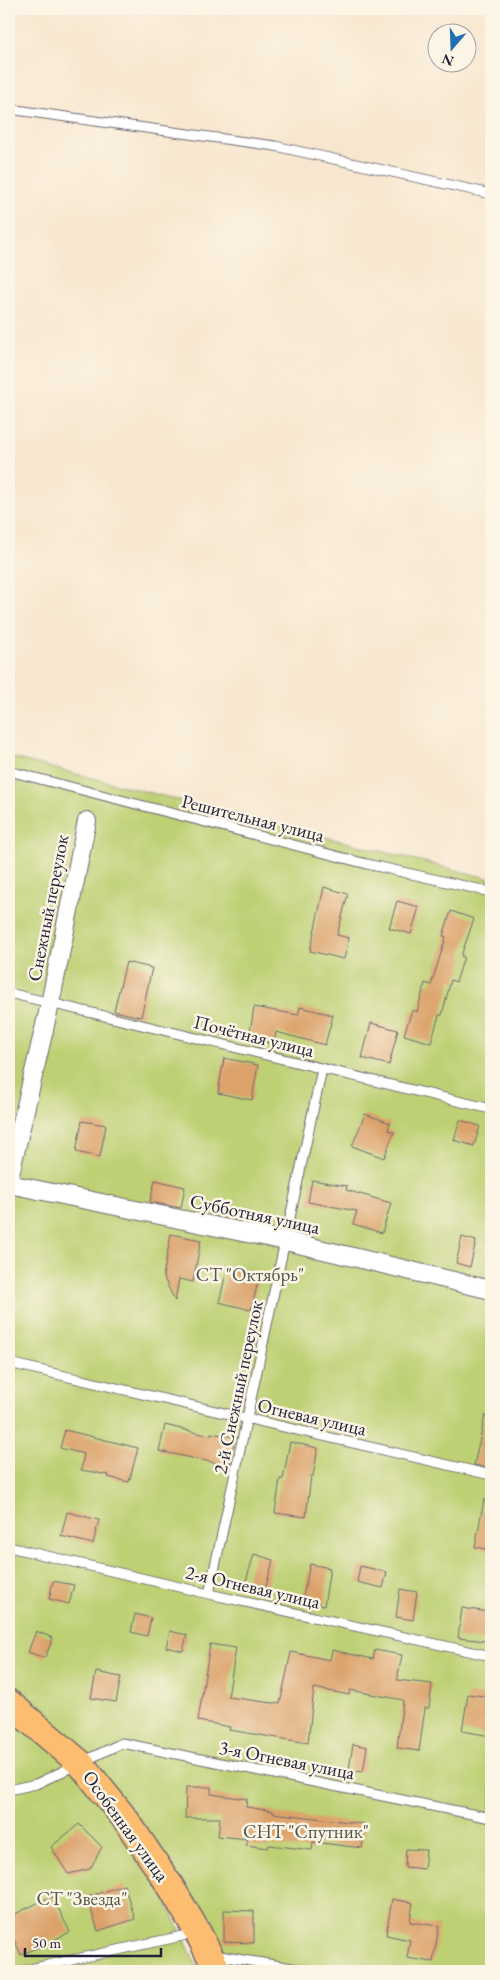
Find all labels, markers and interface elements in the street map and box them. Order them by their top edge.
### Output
north arrow [428,22,478,72]
text: N [439,50,456,71]
street label: Решительная улица [179,788,327,848]
street label: Снежный переулок [22,833,74,983]
street label: Почётная улица [191,1009,317,1063]
street label: Субботняя улица [188,1188,323,1240]
park label: СТ "Октябрь" [196,1262,304,1287]
street label: 2-й Снежный переулок [207,1298,269,1476]
street label: Огневая улица [255,1392,369,1442]
street label: 2-я Огневая улица [183,1559,323,1615]
street label: 3-я Огневая улица [217,1735,357,1785]
street label: Особенная улица [77,1765,175,1887]
park label: СНТ "Спутник" [243,1819,369,1844]
park label: СТ "Звезда" [37,1886,127,1911]
scale bar [25,1925,161,1957]
text: 50 m [32,1933,61,1952]

